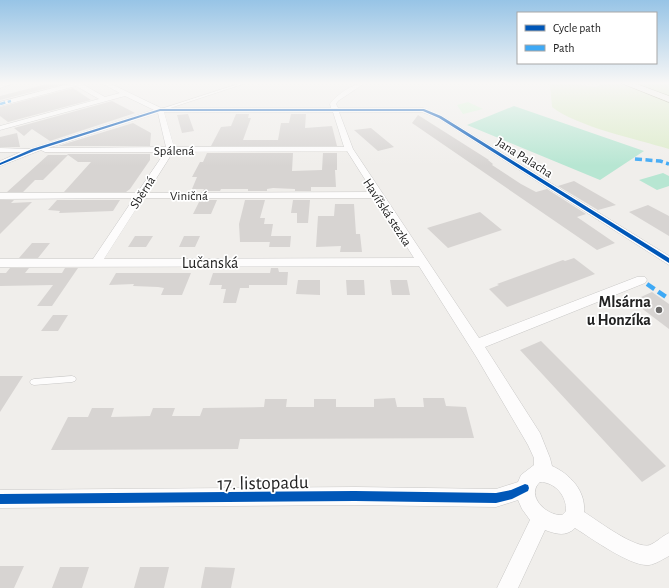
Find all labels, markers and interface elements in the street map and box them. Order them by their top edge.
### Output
legend [517,12,657,64]
text: Cycle path [553,22,601,35]
text: Path [553,42,575,54]
street label: Jana Palacha [494,136,555,181]
street label: Spálená [154,145,194,158]
street label: Sběrná [128,174,158,211]
street label: Havířská stezka [360,177,413,249]
street label: Viničná [170,190,208,203]
street label: Lučanská [182,255,238,271]
place label: Mlsárna u Honzíka [587,294,651,328]
marker: Mlsárna u Honzíka [654,305,664,315]
street label: 17. listopadu [217,473,309,494]

